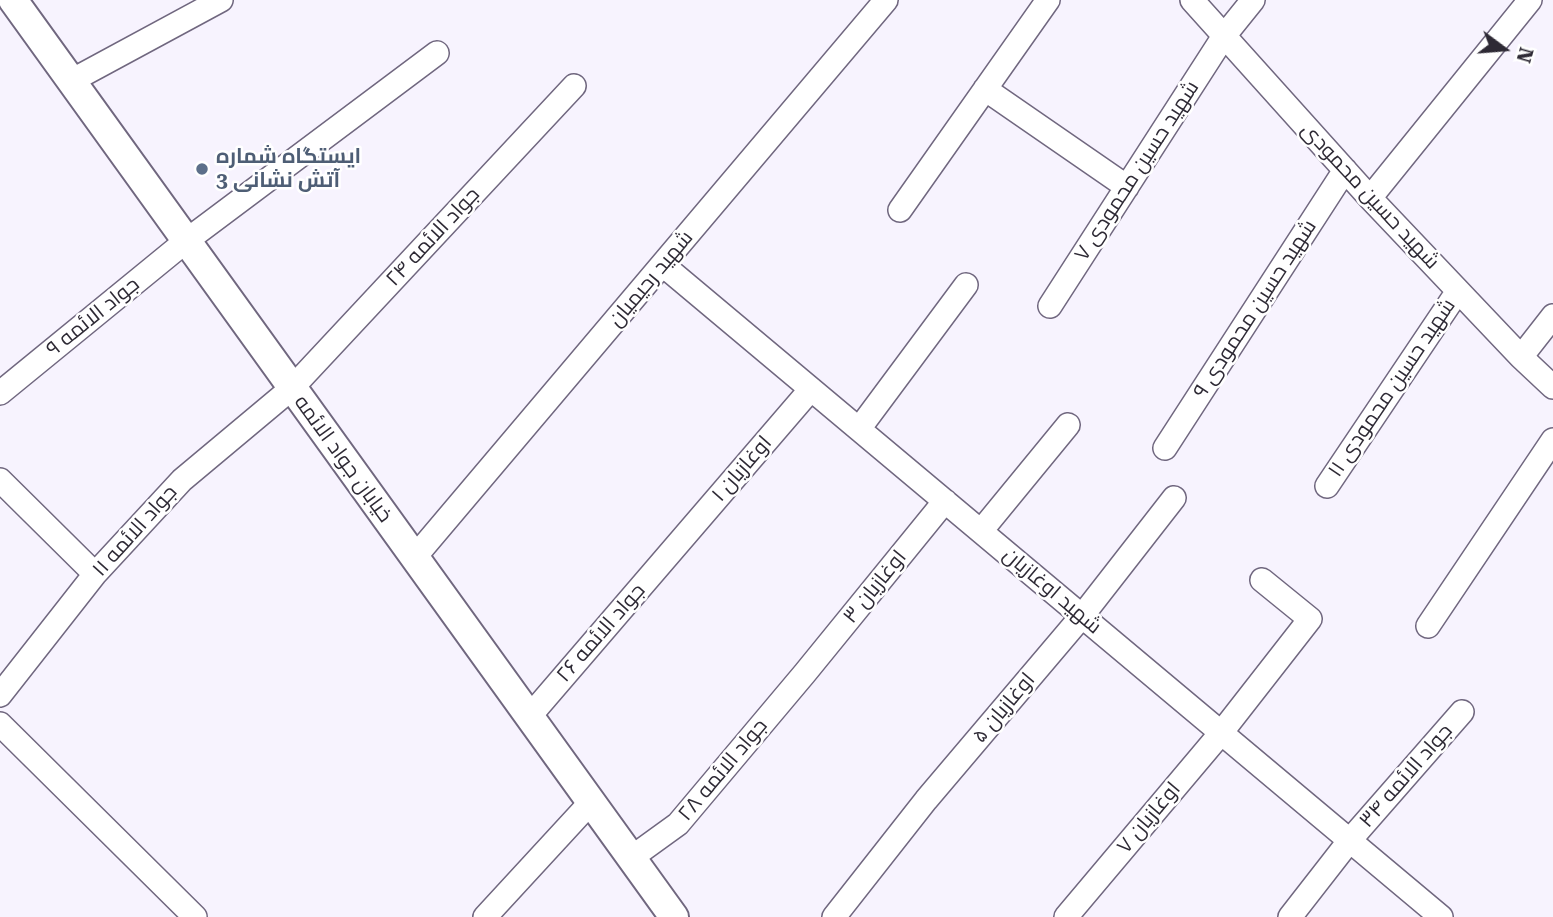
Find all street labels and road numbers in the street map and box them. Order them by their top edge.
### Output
street label: شهید حسین محمودی ۷ [1069,76,1205,266]
street label: شهید حسین محمودی [1296,117,1444,275]
street label: جواد الائمه ۲۴ [381,182,485,292]
street label: شهید حسین محمودی ۹ [1188,215,1322,403]
street label: شهید رحیمیان [603,226,699,332]
street label: جواد الائمه ۹ [41,272,145,362]
street label: شهید حسین محمودی ۱۱ [1323,294,1461,482]
street label: خیابان جواد الائمه [288,390,398,528]
street label: اوغازیان ۱ [707,431,777,507]
street label: جواد الائمه ۱۱ [87,480,183,582]
street label: شهید اوغازیان [998,542,1106,640]
street label: اوغازیان ۳ [838,545,912,629]
street label: جواد الائمه ۲۶ [551,579,651,687]
street label: اوغازیان ۵ [967,668,1041,748]
street label: جواد الائمه ۲۸ [673,714,773,826]
street label: جواد الائمه ۳۴ [1354,719,1458,833]
street label: اوغازیان ۷ [1112,777,1186,859]

